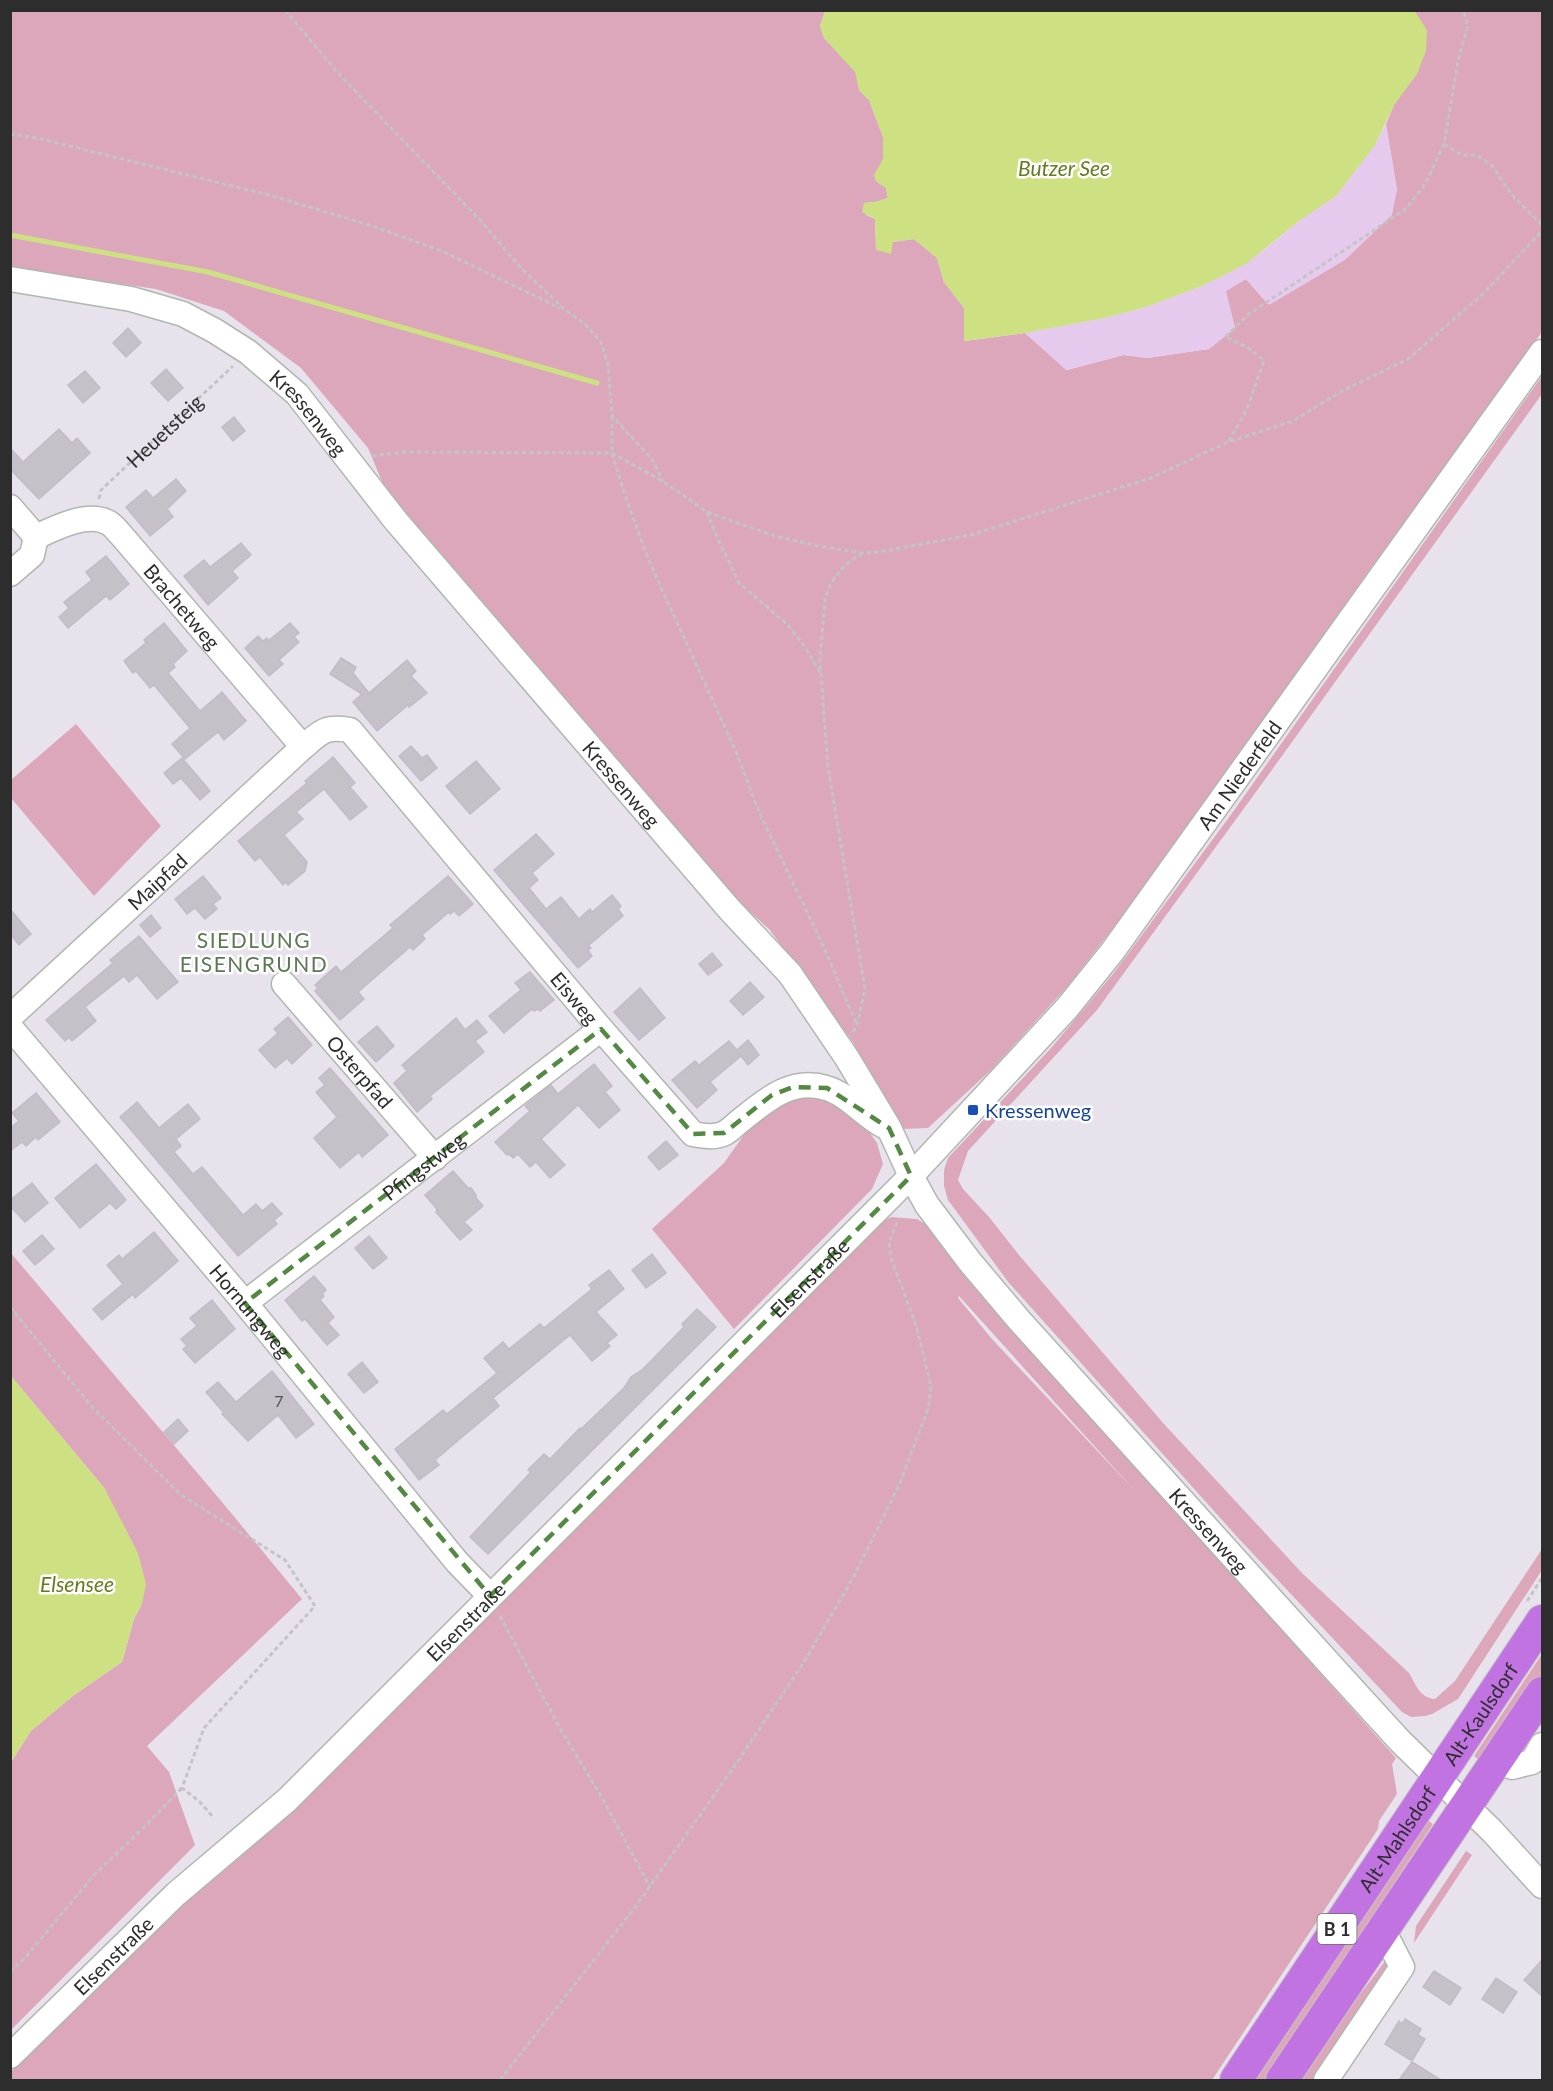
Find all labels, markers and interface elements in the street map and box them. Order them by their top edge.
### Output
water label: Butzer See [1018,155,1110,180]
street label: Kressenweg [265,364,352,460]
street label: Heuetsteig [121,389,207,472]
street label: Brachetweg [139,559,226,654]
street label: Am Niederfeld [1192,716,1286,834]
street label: Kressenweg [578,736,665,832]
street label: Maipfad [122,848,192,915]
district label: SIEDLUNG EISENGRUND [180,927,328,976]
street label: Eisweg [546,967,604,1029]
street label: Osterpfad [322,1030,398,1113]
place label: Kressenweg [985,1098,1091,1122]
marker: Kressenweg [966,1103,980,1117]
street label: Pfingstweg [377,1127,469,1205]
street label: Elsenstraße [765,1233,854,1322]
street label: Hornungweg [205,1259,296,1362]
house number: 7 [274,1391,284,1410]
street label: Kressenweg [1165,1483,1254,1578]
water label: Elsensee [40,1571,114,1596]
street label: Elsenstraße [421,1577,510,1666]
street label: Alt-Kaulsdorf [1438,1658,1523,1769]
street label: Alt-Mahlsdorf [1353,1781,1441,1896]
street label: Elsenstraße [68,1911,158,2000]
road number: B 1 [1318,1914,1356,1944]

